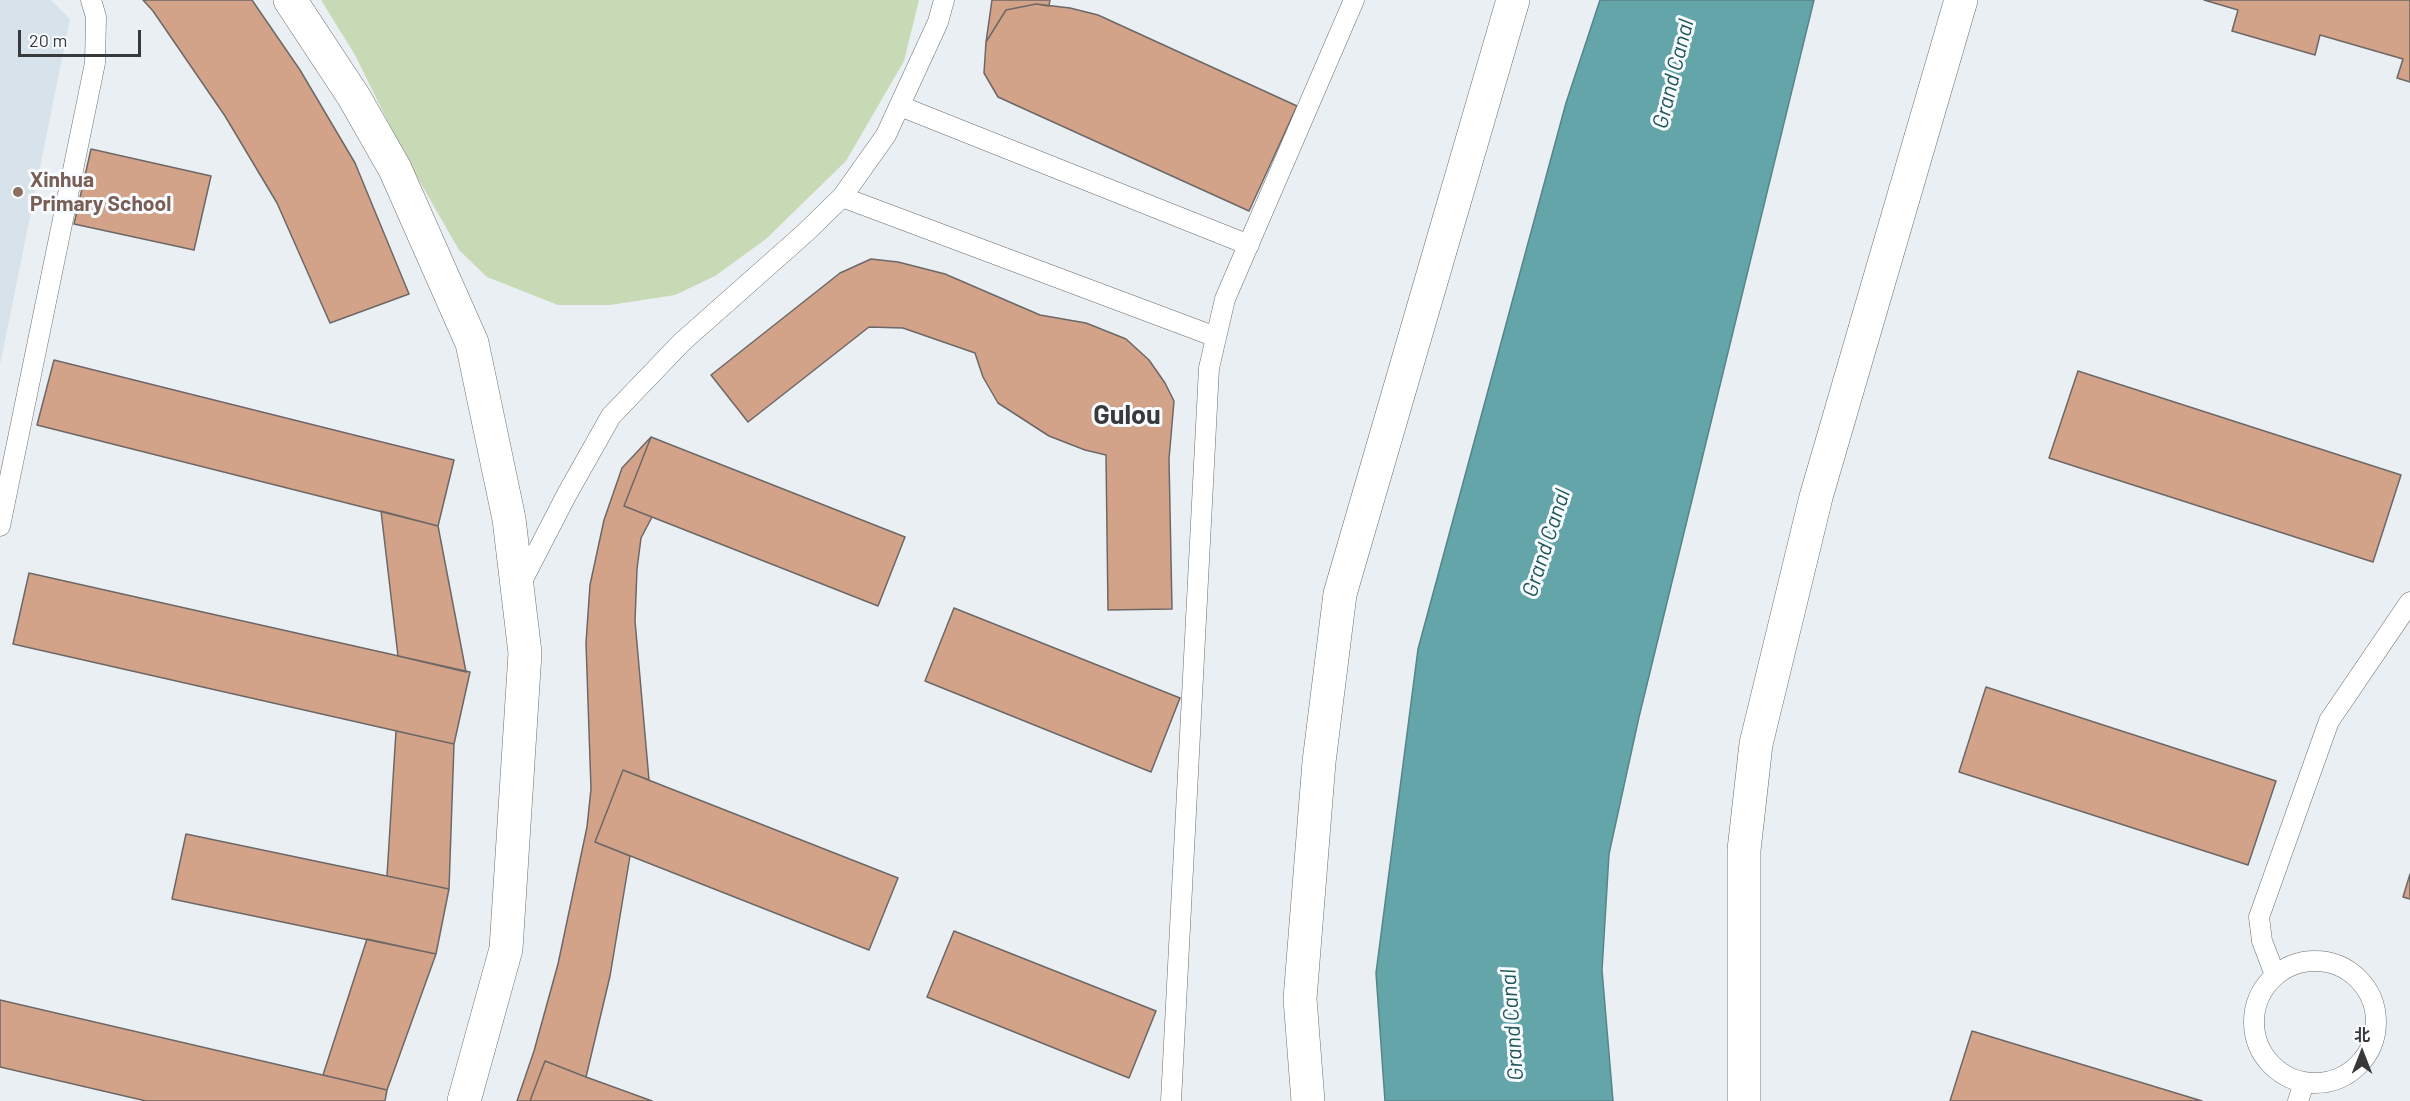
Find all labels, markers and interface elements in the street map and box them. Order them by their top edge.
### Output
water label: Grand Canal [1647,17,1699,131]
scale bar [21,18,144,56]
text: 20 m [29,29,67,51]
place label: Xinhua Primary School [30,167,171,217]
marker: Xinhua Primary School [11,185,25,199]
district label: Gulou [1093,399,1161,431]
water label: Grand Canal [1516,486,1576,600]
water label: Grand Canal [1495,968,1529,1082]
north arrow [2332,1023,2392,1083]
text: 北 [2354,1025,2370,1044]

